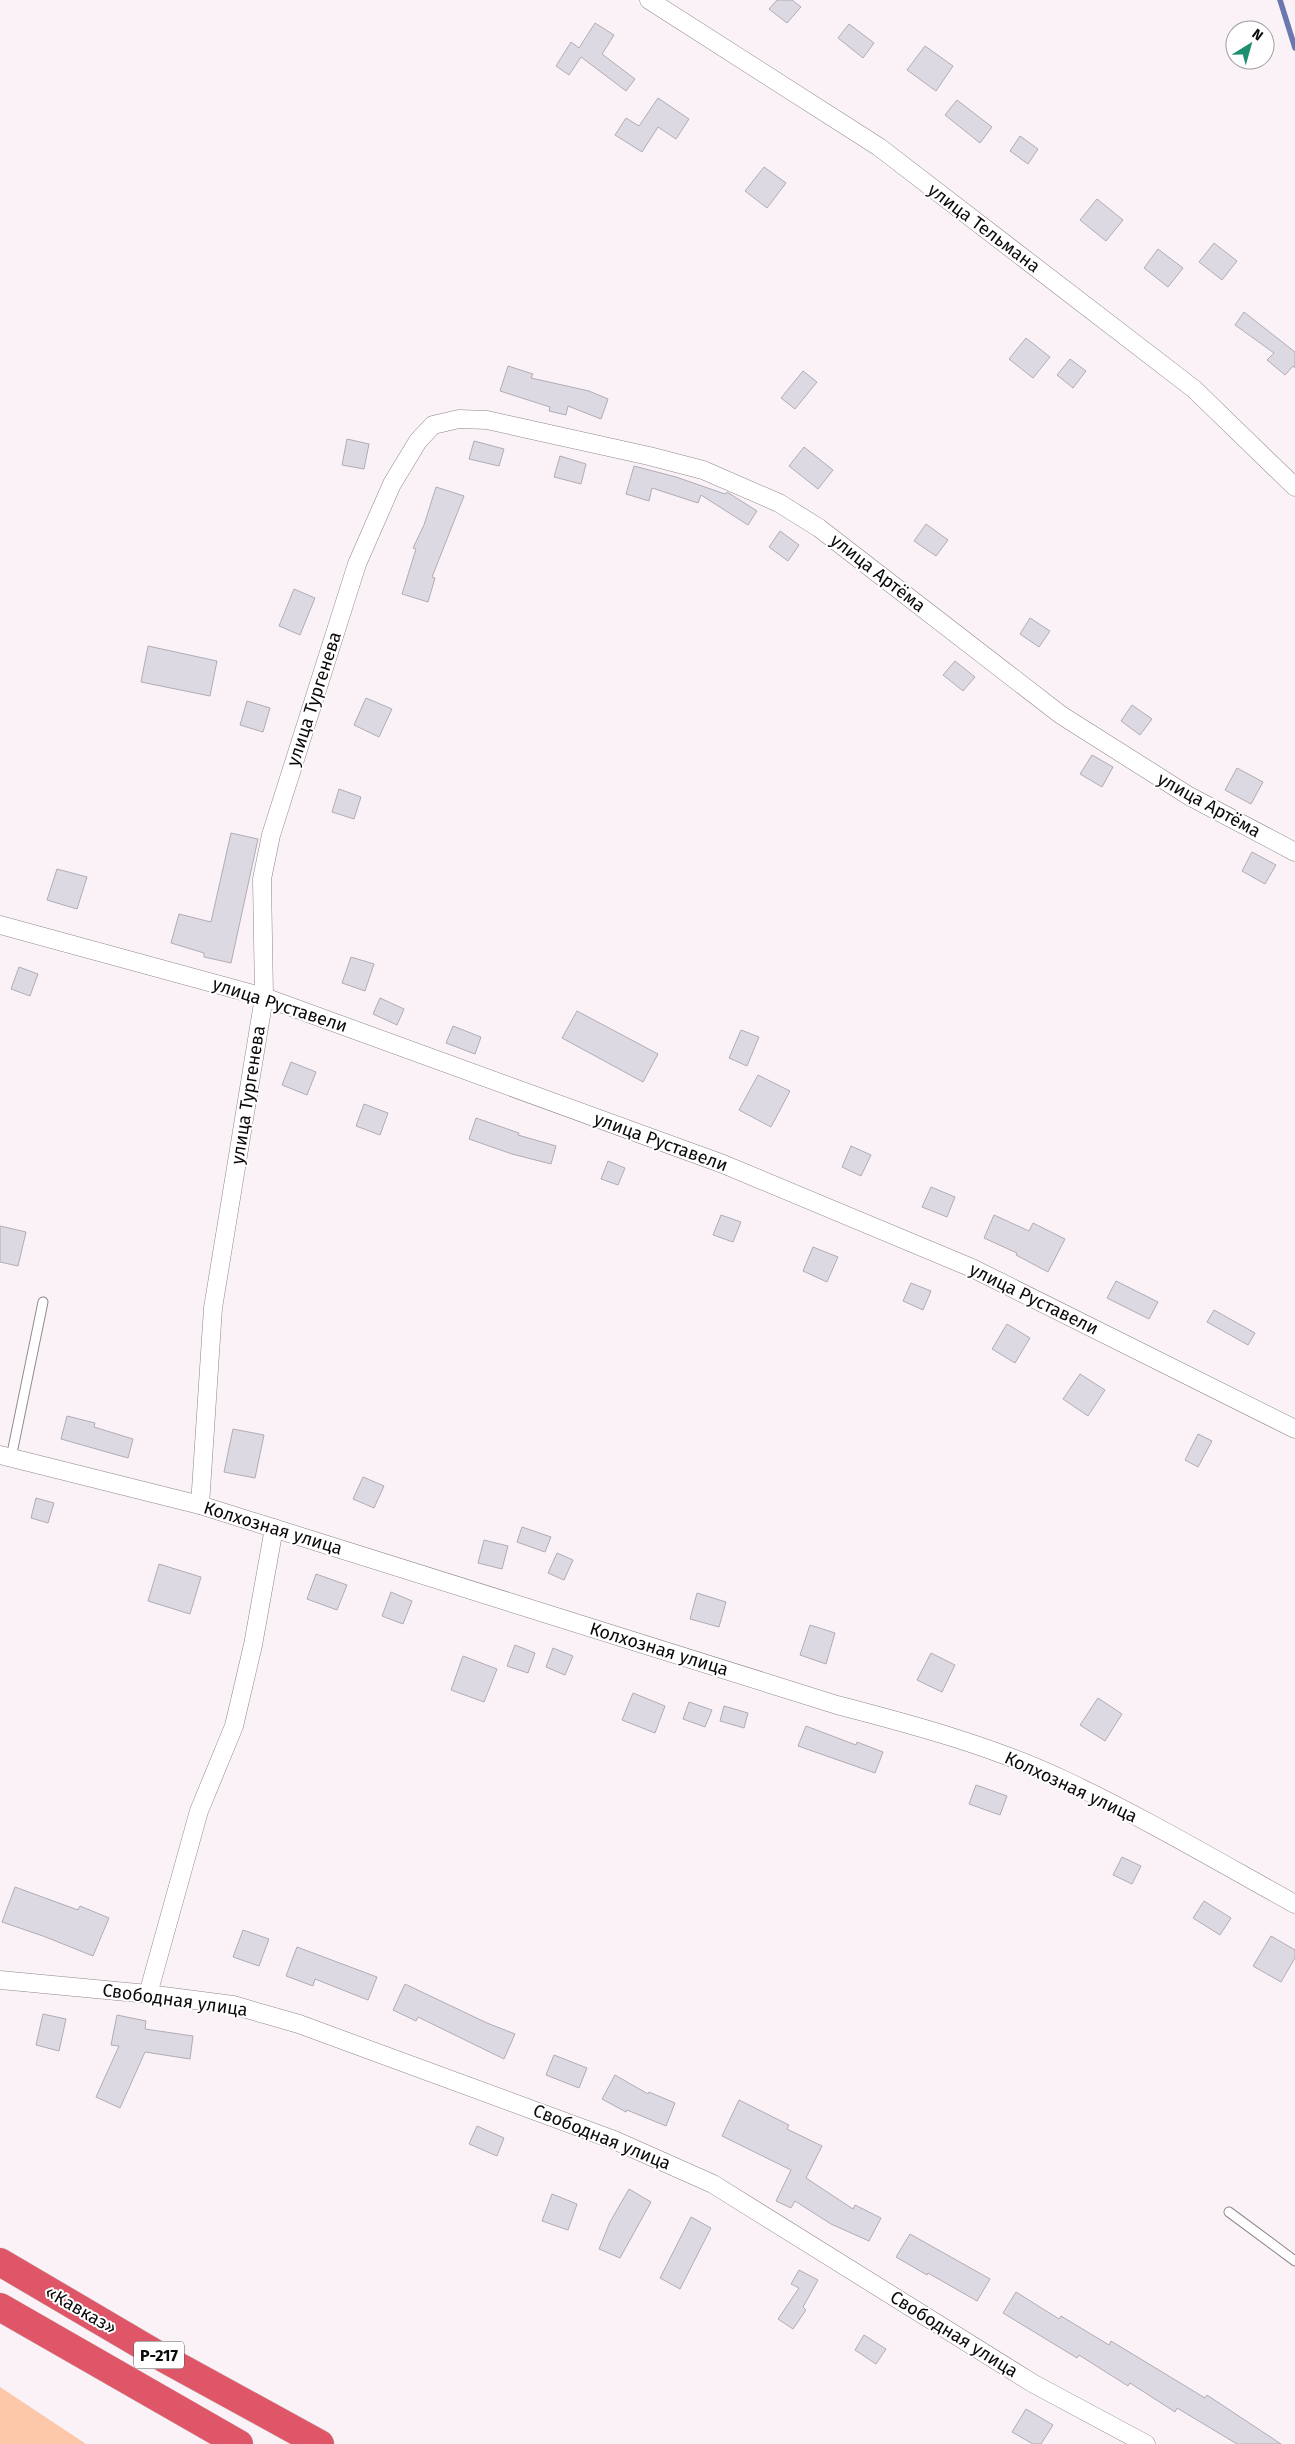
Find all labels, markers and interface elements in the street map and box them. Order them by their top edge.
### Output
north arrow [1225,20,1275,70]
text: N [1249,25,1266,45]
street label: улица Тельмана [924,179,1044,277]
street label: улица Артёма [826,529,930,617]
street label: улица Тургенева [282,629,346,769]
street label: улица Артёма [1153,768,1265,842]
street label: улица Руставели [210,973,350,1037]
street label: улица Тургенева [226,1024,270,1166]
street label: улица Руставели [591,1108,731,1176]
street label: улица Руставели [966,1258,1102,1340]
street label: Колхозная улица [201,1496,345,1560]
street label: Колхозная улица [587,1617,731,1681]
street label: Колхозная улица [1001,1747,1141,1827]
street label: Свободная улица [101,1979,249,2021]
street label: Свободная улица [530,2099,674,2175]
street label: «Кавказ» [41,2281,121,2339]
street label: Свободная улица [886,2286,1022,2382]
road number: Р-217 [134,2342,184,2368]

